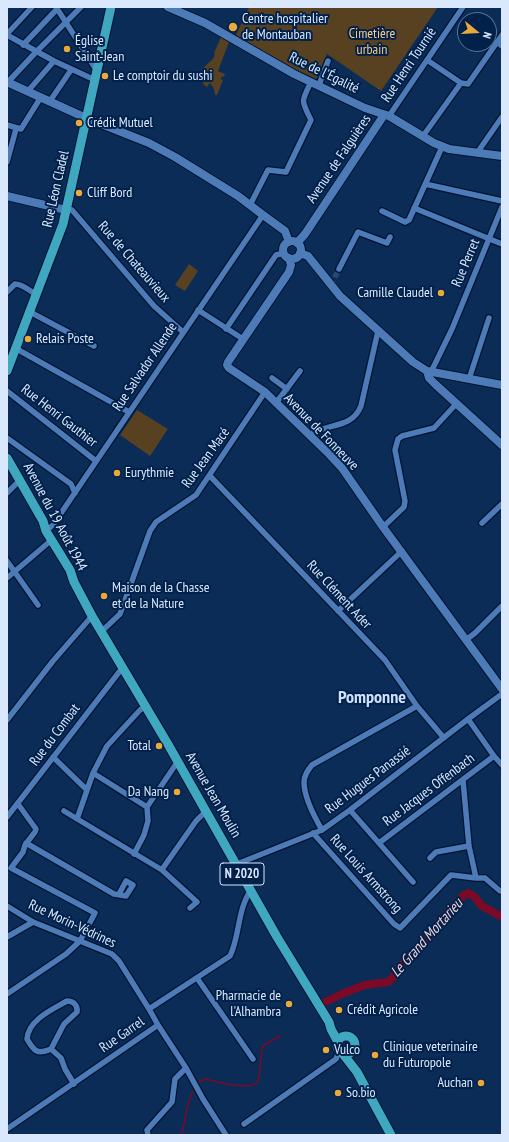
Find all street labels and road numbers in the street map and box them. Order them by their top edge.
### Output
street label: Rue Henri Tournié [378,24,440,106]
street label: Rue de l'Égalité [286,49,362,97]
street label: Avenue de Falguières [303,112,375,206]
street label: Rue Léon Cladel [39,149,73,229]
street label: Rue de Chateauvieux [94,218,174,306]
street label: Rue Perret [448,236,484,290]
street label: Rue Salvador Allende [109,319,181,415]
street label: Rue Henri Gauthier [18,381,100,451]
street label: Avenue de Fonneuve [280,390,362,474]
street label: Rue Jean Macé [178,425,234,491]
street label: Avenue du 19 Août 1944 [19,460,91,574]
street label: Rue Clément Ader [303,557,375,633]
street label: Rue du Combat [26,701,84,769]
street label: Rue Hugues Panassié [322,743,414,817]
street label: Avenue Jean Moulin [182,749,244,841]
street label: Rue Jacques Offenbach [380,750,478,830]
street label: Rue Louis Armstrong [326,831,406,917]
road number: N 2020 [220,863,264,885]
street label: Rue Morin-Védrines [26,896,118,952]
street label: Rue Garrel [96,1014,148,1056]

